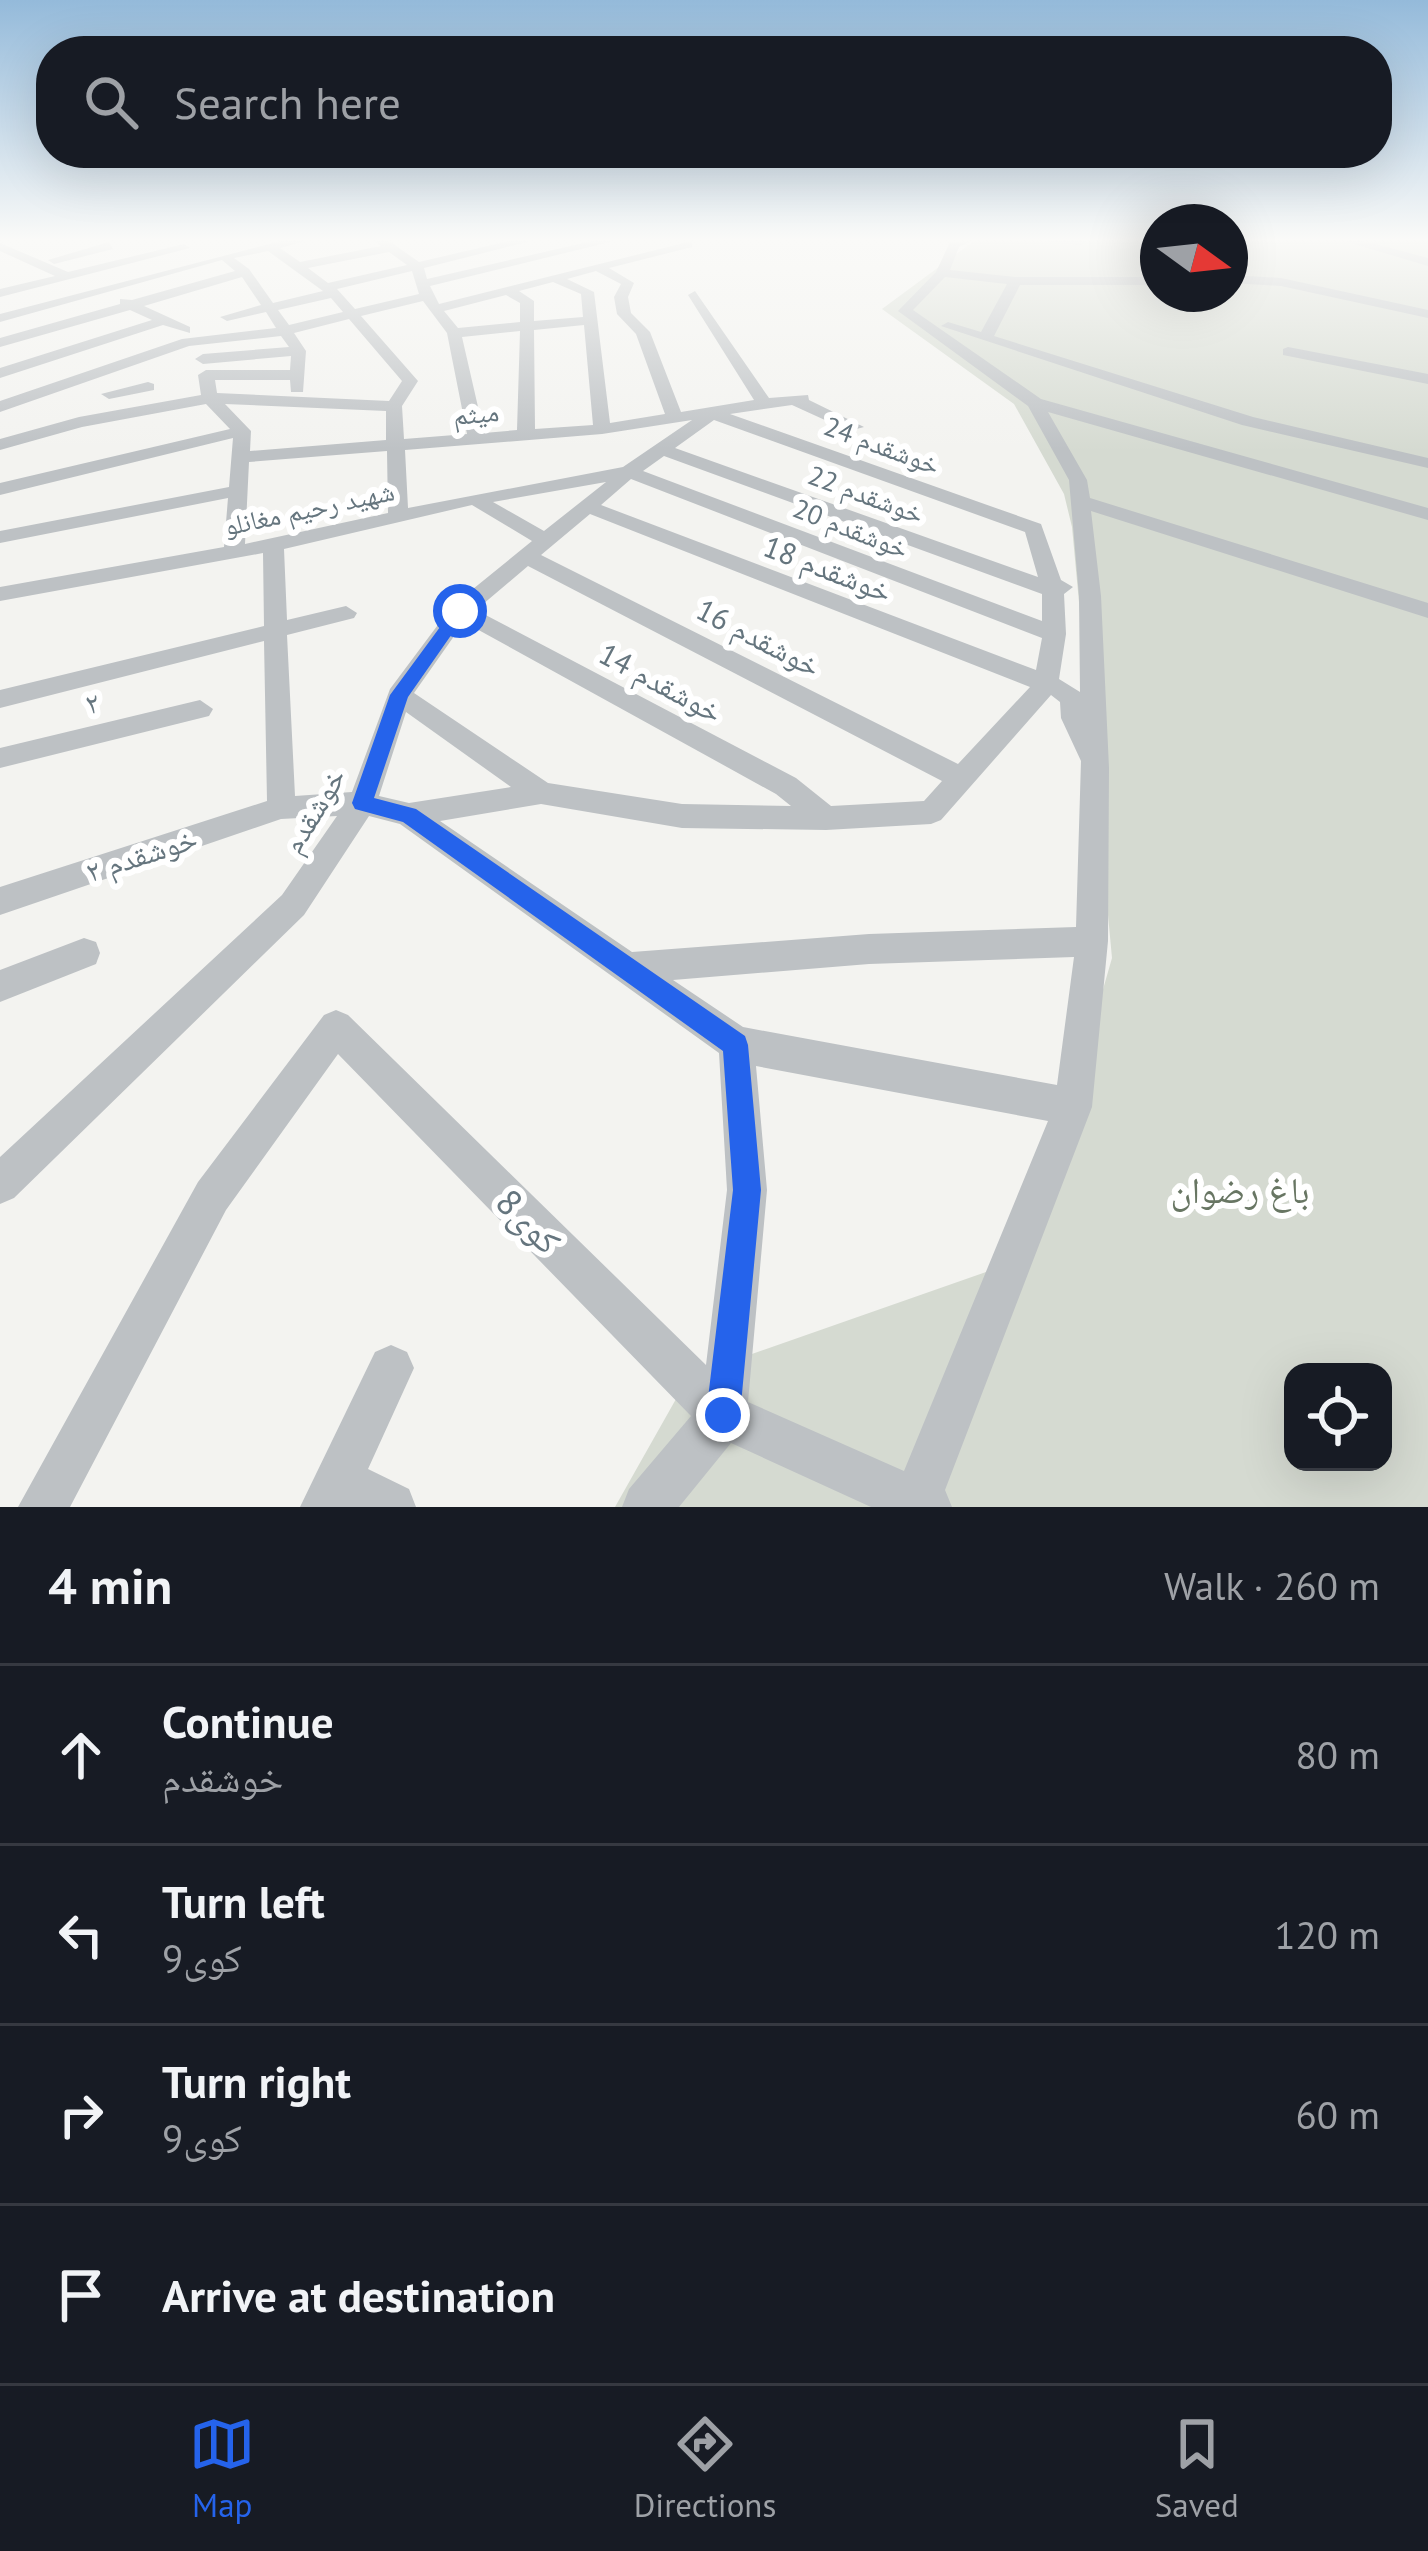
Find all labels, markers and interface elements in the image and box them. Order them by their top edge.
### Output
search box [36,36,1392,168]
icon: search [78,69,144,135]
text: Search here [174,73,401,131]
north arrow [1140,204,1248,312]
street label: میثم [452,394,501,434]
street label: خوشقدم 24 [819,408,945,483]
street label: خوشقدم 22 [803,457,929,532]
street label: شهید رحیم مغانلو [221,473,398,545]
street label: خوشقدم 20 [788,491,913,567]
street label: خوشقدم 18 [758,526,898,611]
route start [433,584,487,638]
street label: خوشقدم 16 [690,589,828,686]
street label: خوشقدم 14 [592,633,729,732]
street label: ۲ [81,681,103,723]
street label: خوشقدم [272,760,355,861]
street label: ۲ خوشقدم [80,818,202,891]
park label: باغ رضوان [1170,1166,1310,1213]
street label: کوی8 [486,1178,572,1264]
map controls [1284,1363,1392,1471]
button: locate [1284,1363,1392,1471]
route end [696,1388,750,1442]
text: 4 min [48,1552,172,1618]
text: Walk · 260 m [1164,1560,1380,1611]
text: Continue [162,1692,334,1750]
icon: ahead [48,1722,114,1788]
text: 80 m [1295,1729,1380,1780]
text: خوشقدم [162,1752,283,1803]
text: Turn left [162,1872,325,1930]
icon: left [48,1902,114,1968]
text: 120 m [1274,1909,1380,1960]
text: کوی9 [162,1932,242,1983]
text: Turn right [162,2052,351,2110]
icon: right [48,2082,114,2148]
text: 60 m [1295,2089,1380,2140]
text: کوی9 [162,2112,242,2163]
icon: arrive [48,2262,114,2328]
text: Arrive at destination [162,2266,555,2324]
tab: Map [189,2411,255,2526]
tab: Directions [634,2411,776,2526]
tab: Saved [1155,2411,1239,2526]

